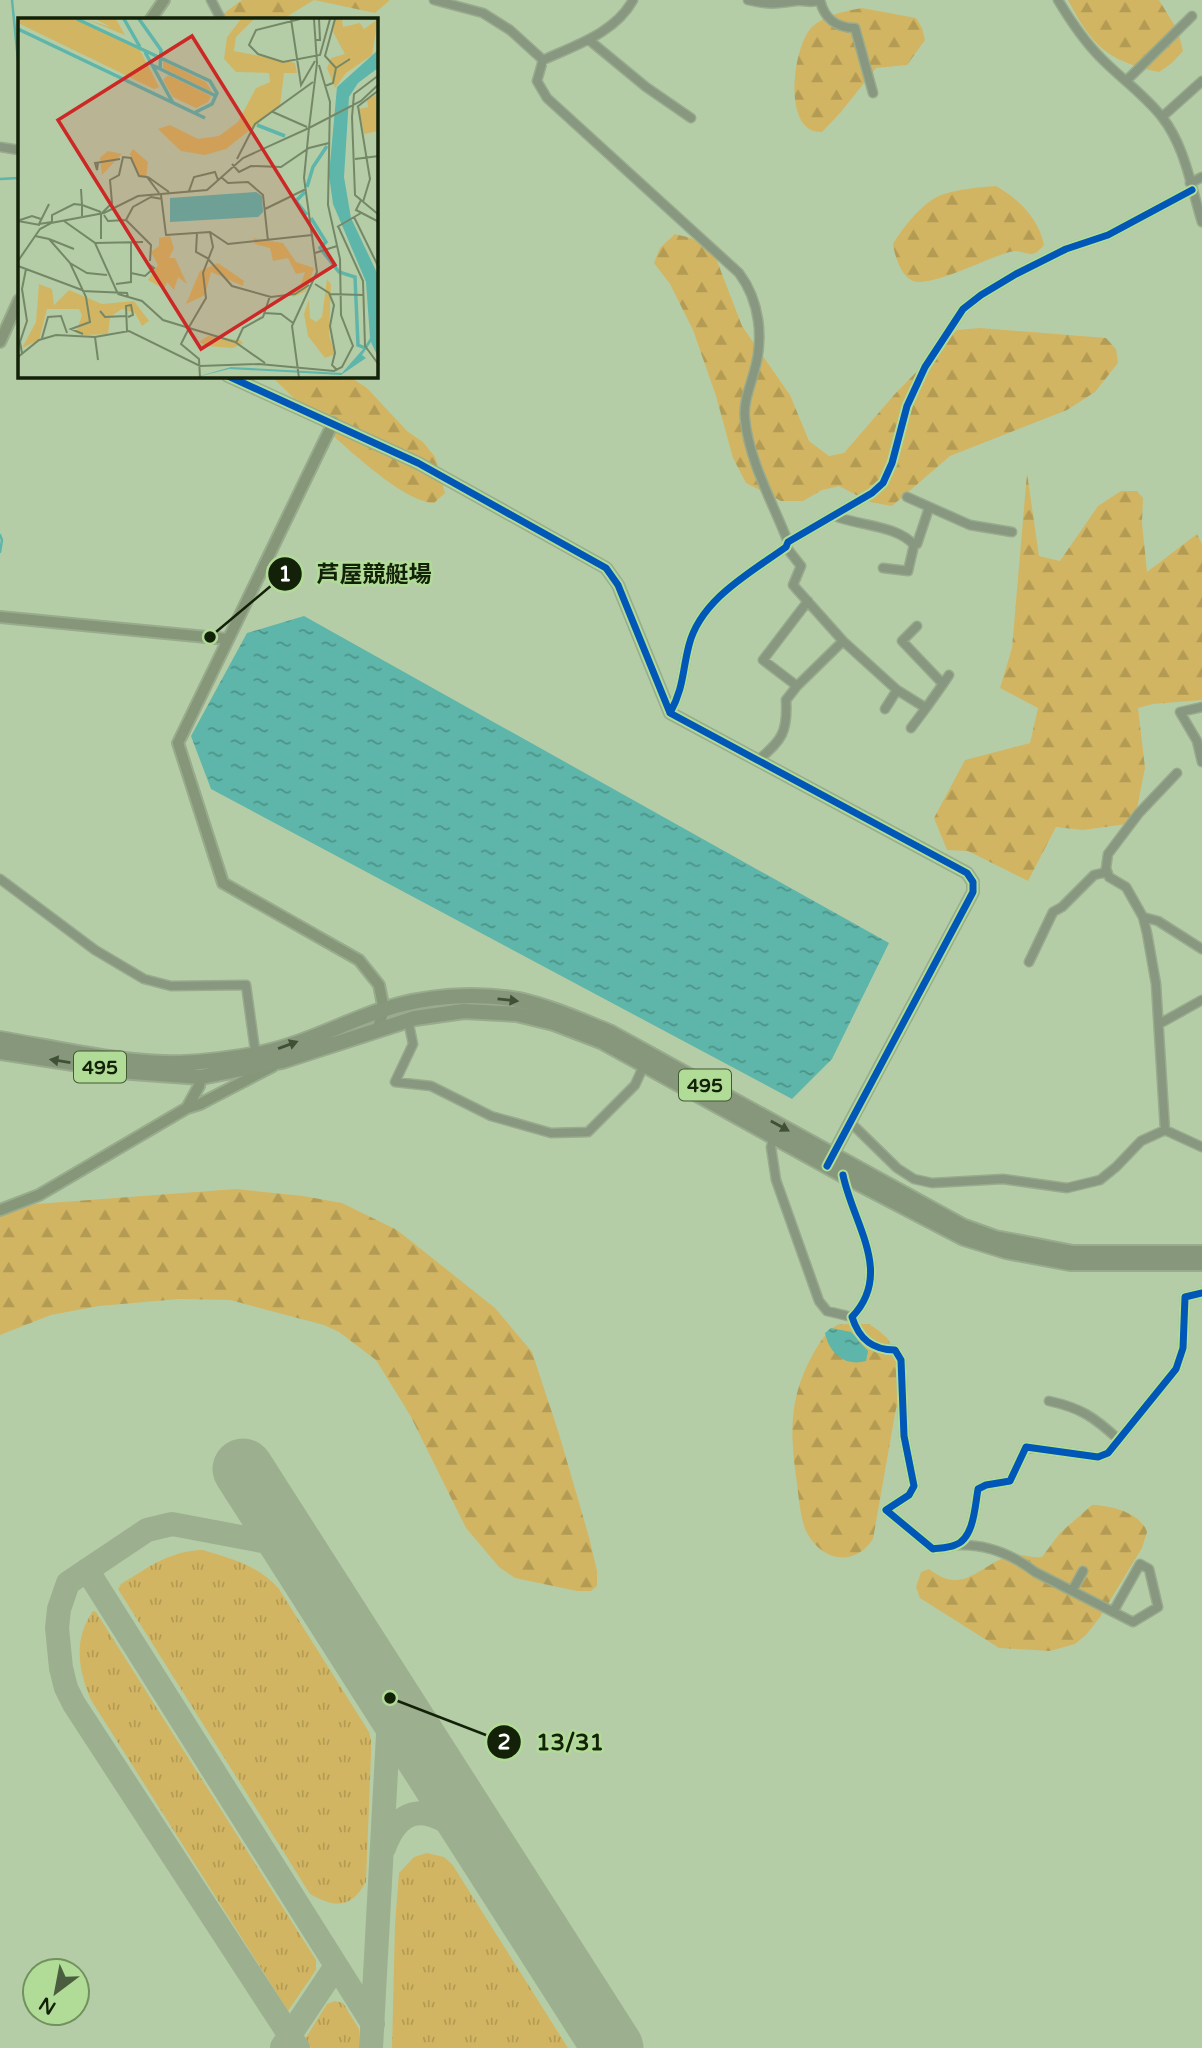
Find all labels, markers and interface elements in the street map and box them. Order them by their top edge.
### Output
inset map [18,18,378,378]
callout: 芦屋競艇場 [267,552,445,596]
text: 芦屋競艇場 [317,561,432,589]
text: 1 [278,562,292,587]
one-way arrow [497,994,519,1005]
one-way arrow [278,1039,299,1050]
road number: 495 [74,1051,126,1082]
one-way arrow [49,1055,71,1066]
road number: 495 [679,1070,731,1100]
one-way arrow [770,1119,790,1131]
callout: 13/31 [487,1720,618,1764]
text: 13/31 [536,1729,604,1757]
text: 2 [497,1730,511,1755]
north arrow [21,1957,91,2027]
text: N [35,1992,60,2019]

